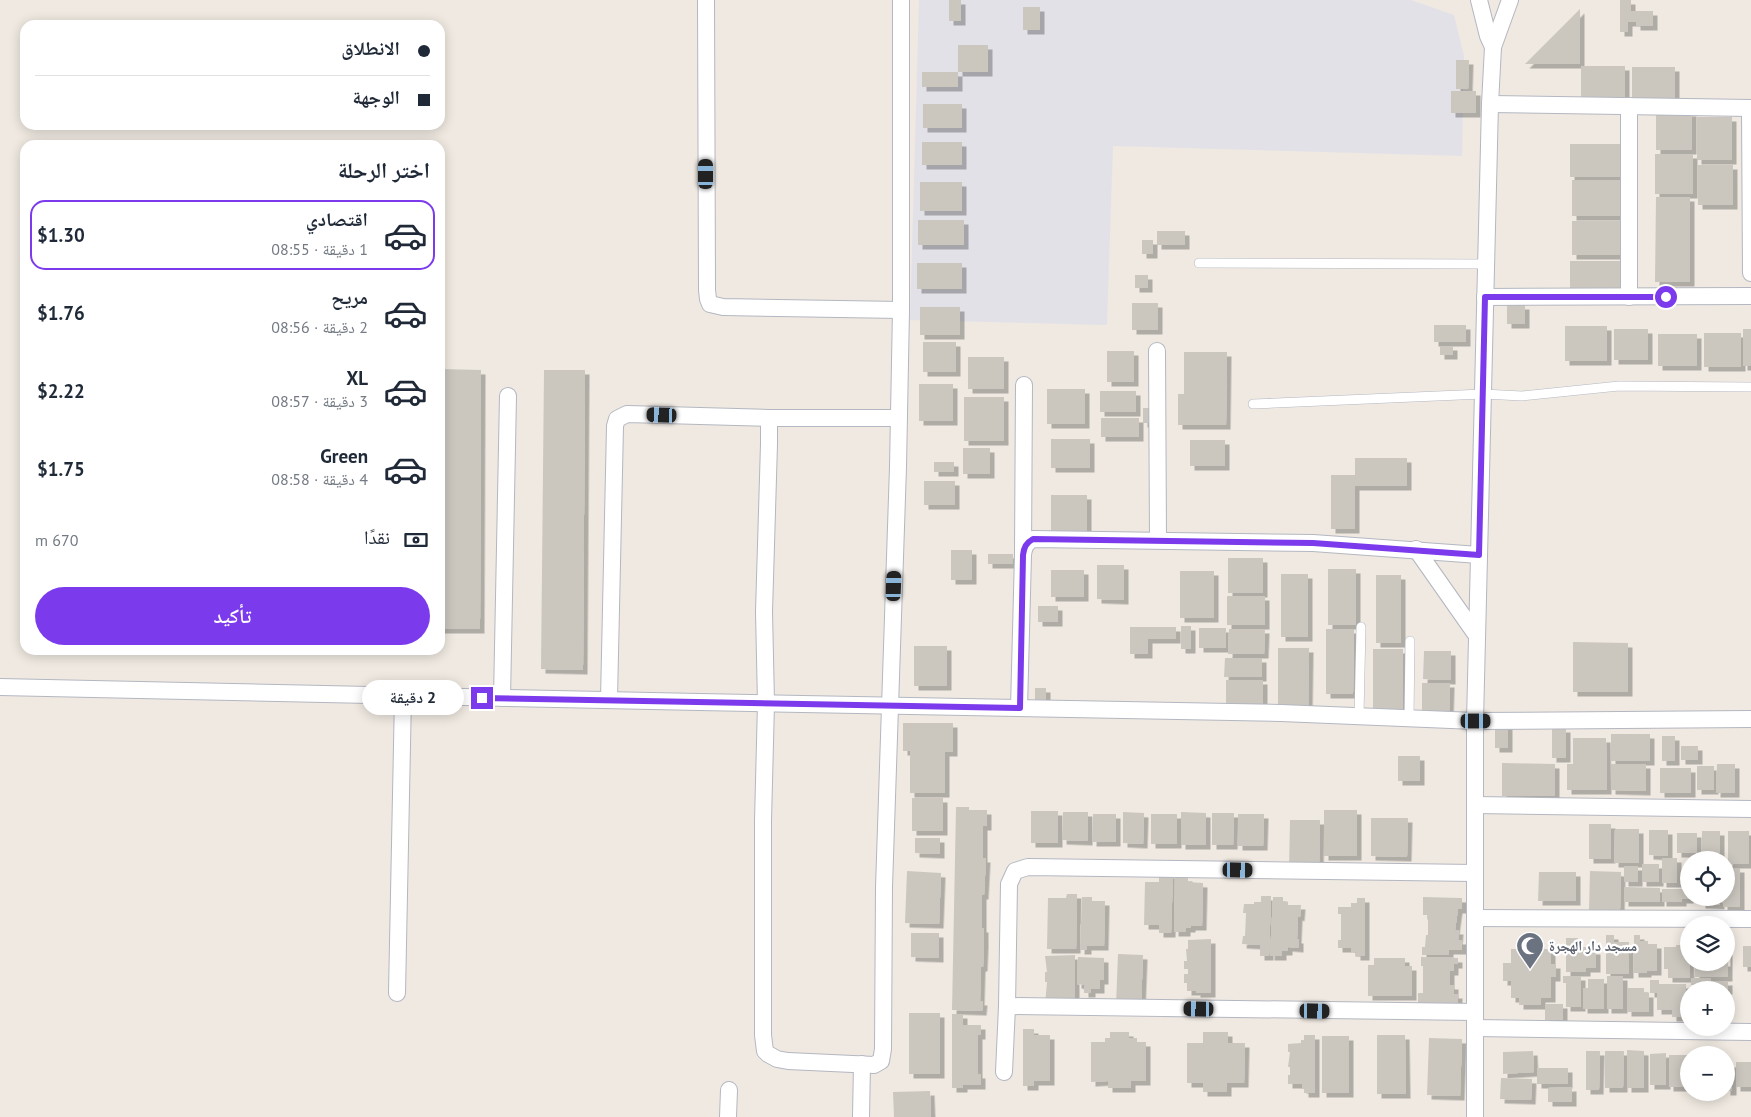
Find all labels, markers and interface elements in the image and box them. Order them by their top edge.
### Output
text: الانطلاق [341,36,400,60]
text: الوجهة [352,85,400,109]
text: اختر الرحلة [338,156,430,184]
car [698,159,713,189]
text: اقتصادي [306,207,368,231]
icon: car [383,213,428,258]
text: $1.30 [37,223,85,247]
text: 1 دقيقة · 08:55 [271,239,368,259]
text: مريح [331,285,368,309]
route start [1655,286,1677,308]
icon: car [383,291,428,336]
text: $1.76 [37,301,85,325]
text: 2 دقيقة · 08:56 [271,317,368,337]
text: XL [346,366,368,390]
icon: car [383,369,428,414]
text: $2.22 [37,379,85,403]
text: 3 دقيقة · 08:57 [271,391,368,411]
car [646,407,677,423]
text: Green [320,444,368,468]
icon: car [383,447,428,492]
text: $1.75 [37,457,85,481]
text: 4 دقيقة · 08:58 [271,469,368,489]
text: نقدًا [364,525,390,549]
icon: cash [402,526,430,554]
text: 670 m [35,530,78,550]
car [885,571,902,601]
button: تأكيد [35,587,430,645]
callout: 2 دقيقة [362,680,464,716]
text: 2 دقيقة [390,687,436,707]
route end [471,687,493,709]
car [1461,714,1491,729]
map controls [1680,851,1735,1101]
button: locate [1680,851,1735,906]
car [1222,862,1253,878]
button: layers [1680,916,1735,971]
mosque icon: مسجد دار الهجرة [1515,931,1545,970]
place label: مسجد دار الهجرة [1549,937,1637,955]
button: + [1680,981,1735,1036]
car [1183,1001,1214,1017]
car [1299,1003,1330,1019]
button: − [1680,1046,1735,1101]

